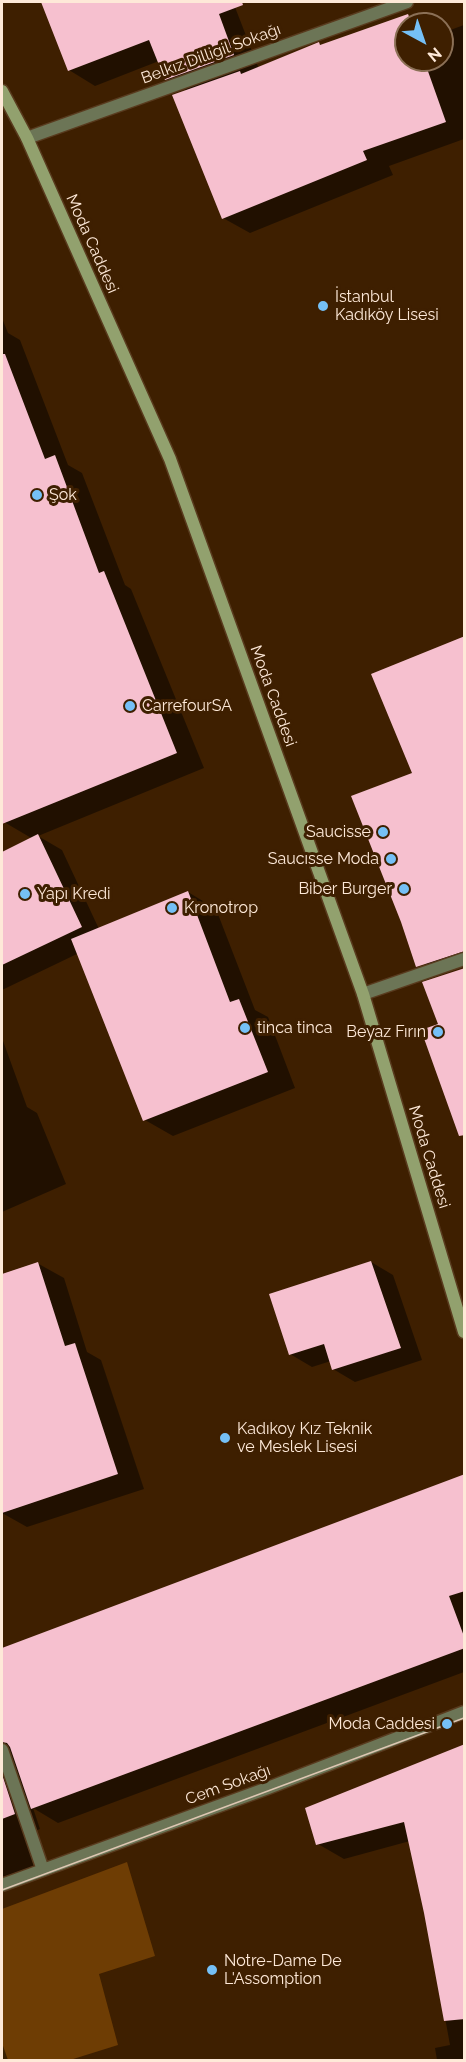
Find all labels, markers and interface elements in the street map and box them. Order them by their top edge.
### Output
north arrow [394,12,454,72]
street label: Belkız Dilligil Sokağı [139,20,283,88]
text: N [424,43,445,66]
street label: Moda Caddesi [62,192,122,296]
place label: İstanbul Kadıköy Lisesi [335,287,439,325]
marker: İstanbul Kadıköy Lisesi [316,299,330,313]
place label: Şok [49,485,77,505]
marker: Şok [30,488,44,502]
street label: Moda Caddesi [246,643,300,749]
place label: CarrefourSA [142,696,232,716]
marker: CarrefourSA [123,699,137,713]
place label: Saucisse [306,822,371,842]
marker: Saucisse [376,825,390,839]
place label: Saucısse Moda [268,849,379,869]
marker: Saucısse Moda [384,852,398,866]
place label: Biber Burger [298,879,392,899]
marker: Biber Burger [397,882,411,896]
place label: Yapı Kredi [37,884,111,904]
marker: Yapı Kredi [18,887,32,901]
place label: Kronotrop [184,898,258,918]
marker: Kronotrop [165,901,179,915]
place label: tinca tinca [257,1018,332,1038]
marker: tinca tinca [238,1021,252,1035]
place label: Beyaz Fırın [346,1022,426,1042]
marker: Beyaz Fırın [431,1025,445,1039]
street label: Moda Caddesi [404,1103,454,1211]
place label: Kadıkoy Kız Teknik ve Meslek Lisesi [237,1419,372,1457]
marker: Kadıkoy Kız Teknik ve Meslek Lisesi [218,1431,232,1445]
place label: Moda Caddesi [329,1714,435,1734]
marker: Moda Caddesi [440,1717,454,1731]
street label: Cem Sokağı [183,1761,273,1809]
place label: Notre-Dame De L'Assomption [224,1951,342,1989]
marker: Notre-Dame De L'Assomption [205,1963,219,1977]

